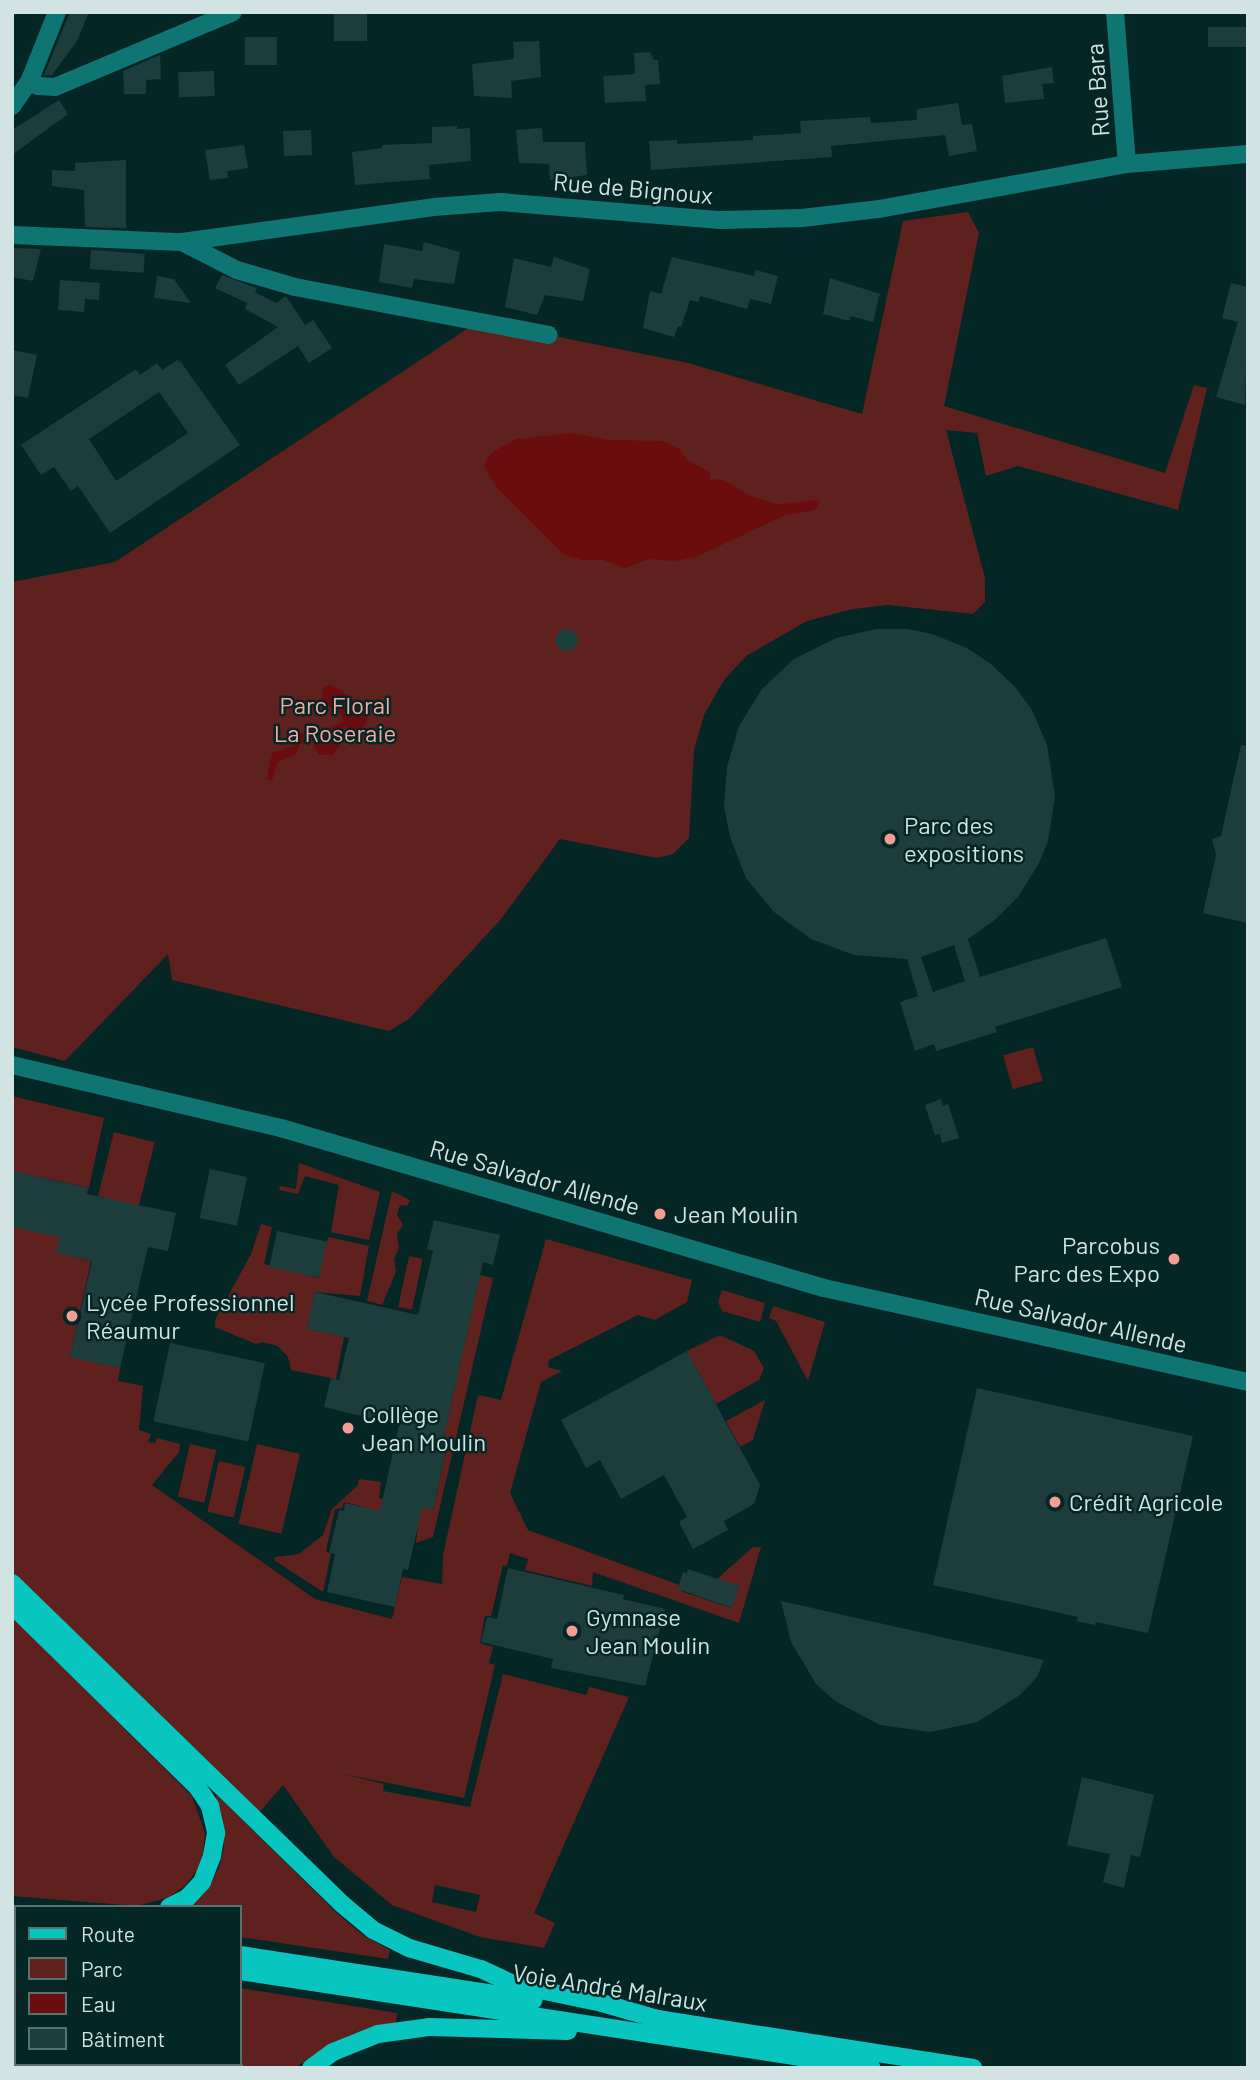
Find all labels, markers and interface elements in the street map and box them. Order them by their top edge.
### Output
street label: Rue Bara [1079,42,1115,138]
street label: Rue de Bignoux [552,167,714,209]
park label: Parc Floral La Roseraie [274,691,396,747]
place label: Parc des expositions [904,811,1024,867]
marker: Parc des expositions [882,831,898,847]
street label: Rue Salvador Allende [427,1133,643,1221]
place label: Jean Moulin [674,1200,798,1228]
marker: Jean Moulin [652,1206,668,1222]
place label: Parcobus Parc des Expo [1014,1231,1160,1287]
marker: Parcobus Parc des Expo [1166,1251,1182,1267]
street label: Rue Salvador Allende [972,1282,1190,1358]
place label: Lycée Professionnel Réaumur [86,1288,294,1344]
marker: Lycée Professionnel Réaumur [64,1308,80,1324]
place label: Collège Jean Moulin [362,1400,486,1456]
marker: Collège Jean Moulin [340,1420,356,1436]
place label: Crédit Agricole [1069,1488,1223,1516]
marker: Crédit Agricole [1047,1494,1063,1510]
place label: Gymnase Jean Moulin [586,1603,710,1659]
marker: Gymnase Jean Moulin [564,1623,580,1639]
legend [14,1905,242,2066]
text: Route [81,1921,135,1946]
text: Parc [81,1956,123,1981]
street label: Voie André Malraux [511,1957,709,2017]
text: Eau [81,1991,116,2016]
text: Bâtiment [81,2026,165,2051]

